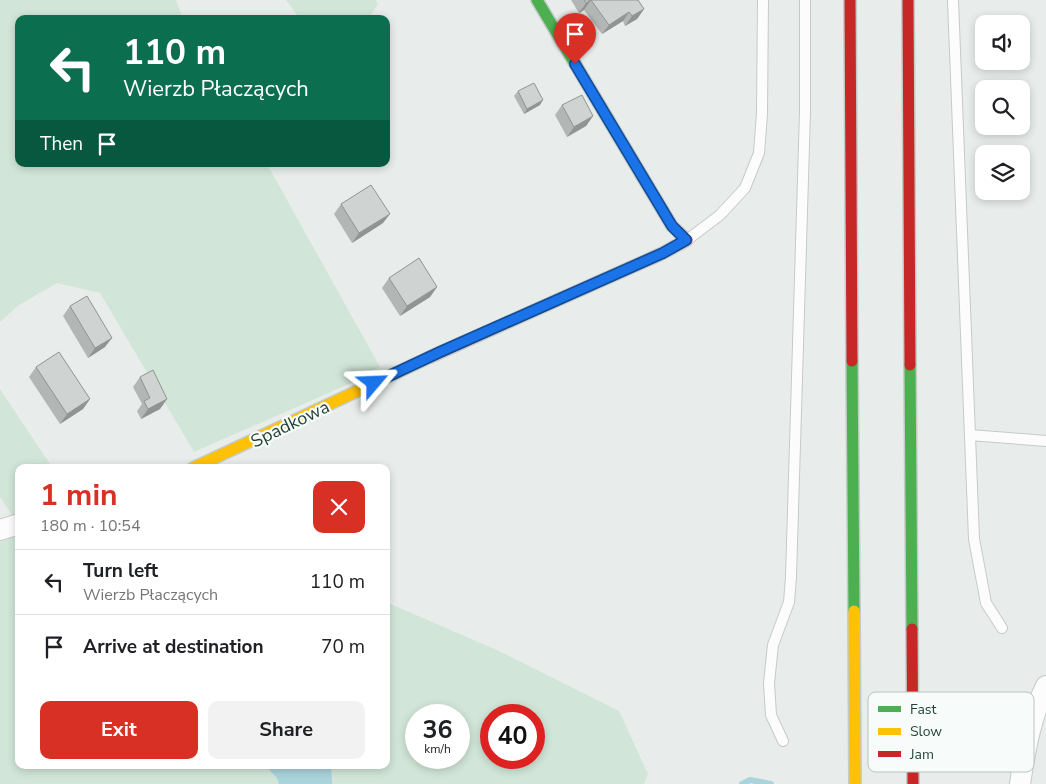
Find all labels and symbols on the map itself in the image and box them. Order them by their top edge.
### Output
pin [554,13,596,64]
position arrow [347,356,399,408]
street label: Spadkowa [247,395,333,453]
legend [868,692,1034,772]
text: Fast [910,700,936,719]
speed limit sign: 40 [480,704,545,769]
text: Slow [910,722,942,741]
text: Jam [909,745,934,764]

